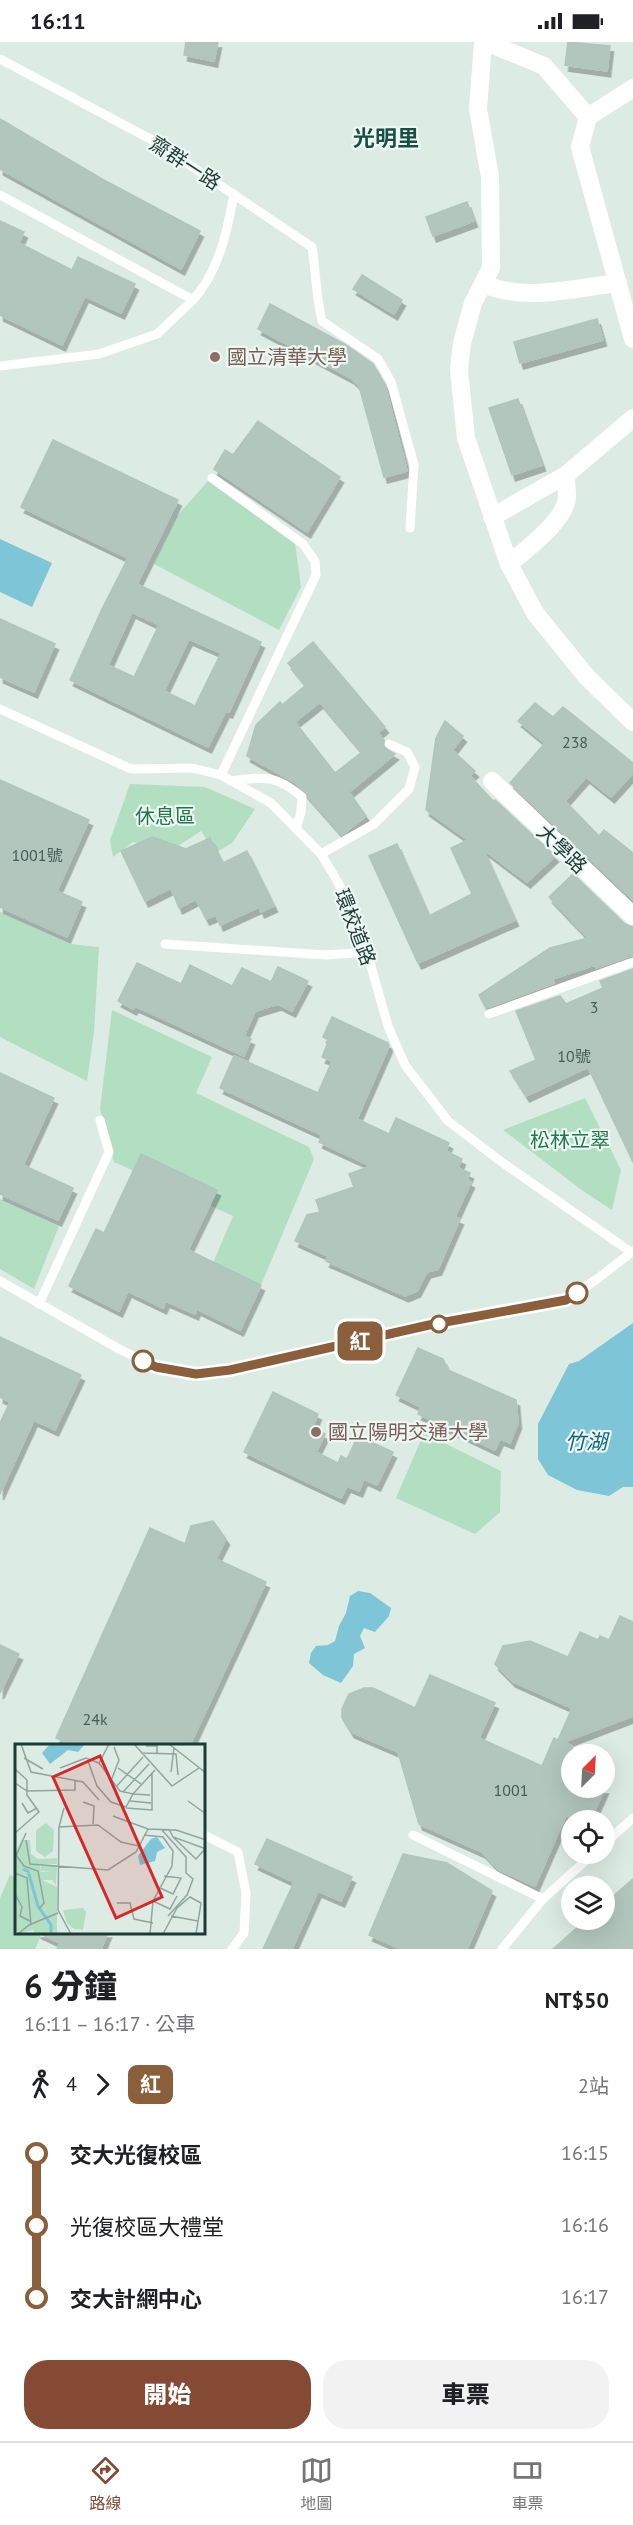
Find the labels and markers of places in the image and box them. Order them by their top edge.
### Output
place label: 國立清華大學 [227,344,347,370]
marker: 國立清華大學 [208,350,222,364]
unlabelled marker [566,1282,588,1304]
unlabelled marker [430,1315,448,1333]
unlabelled marker [132,1350,154,1372]
place label: 國立陽明交通大學 [328,1419,488,1445]
marker: 國立陽明交通大學 [309,1425,323,1439]

